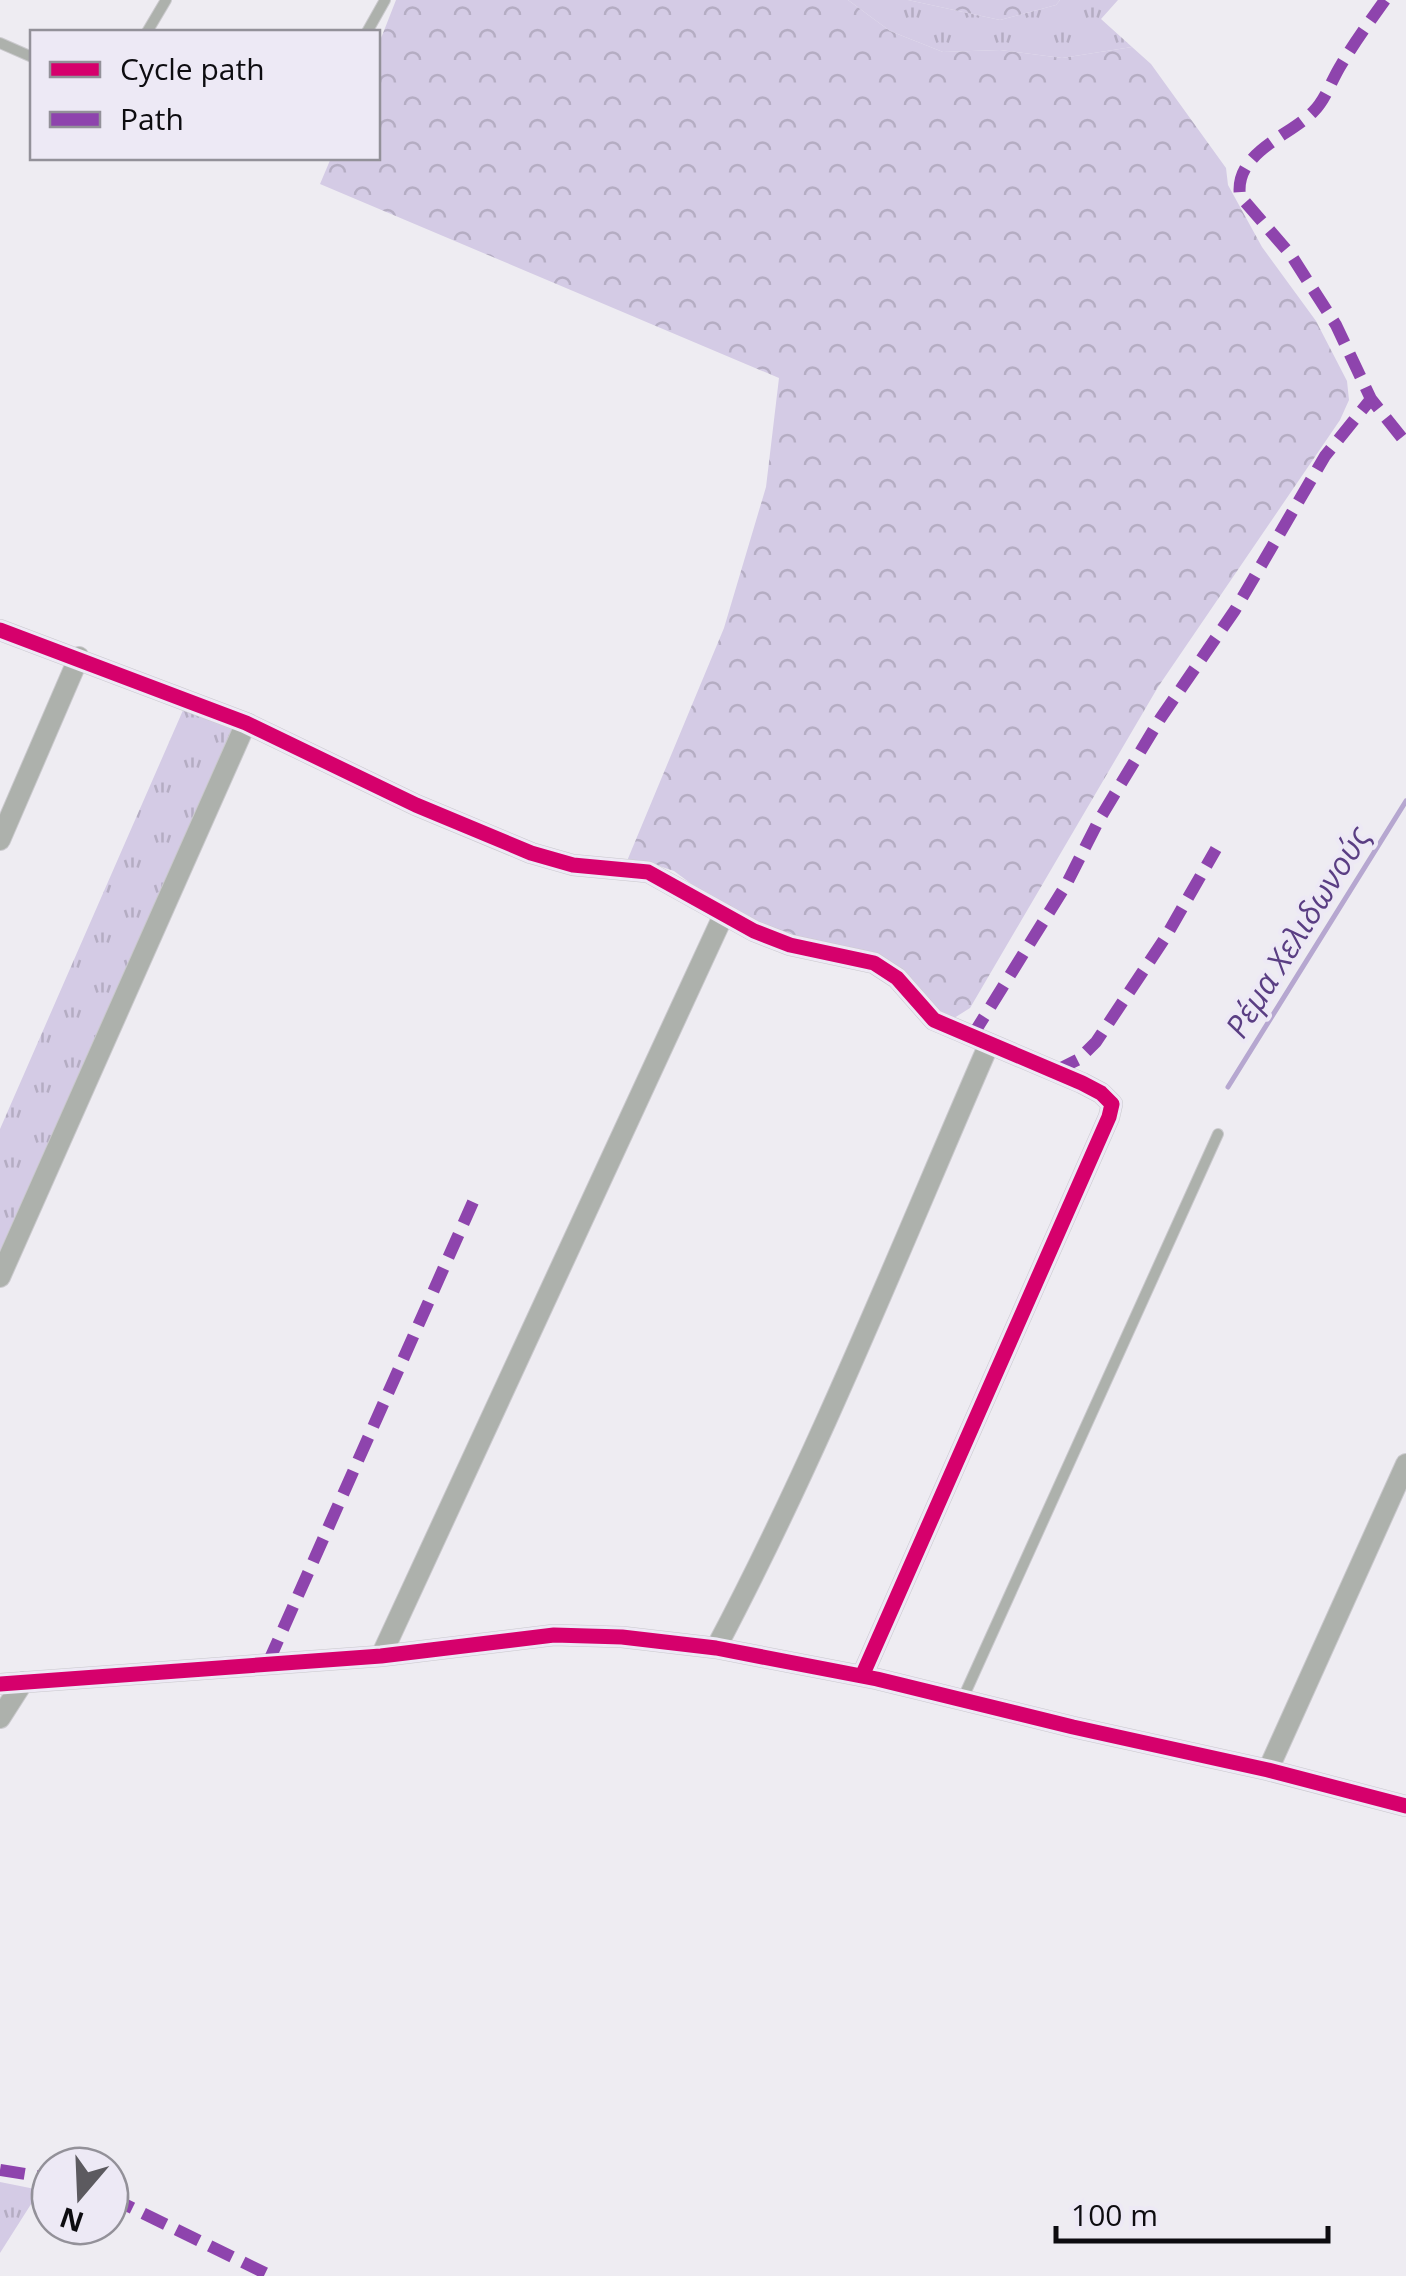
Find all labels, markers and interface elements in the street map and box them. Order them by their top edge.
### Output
legend [30,30,380,160]
text: Cycle path [120,48,265,89]
text: Path [120,98,184,139]
water label: Ρέμα Χελιδωνούς [1214,817,1379,1045]
north arrow [30,2146,130,2246]
scale bar [1056,2181,1328,2243]
text: 100 m [1071,2194,1158,2235]
text: N [55,2199,88,2242]

